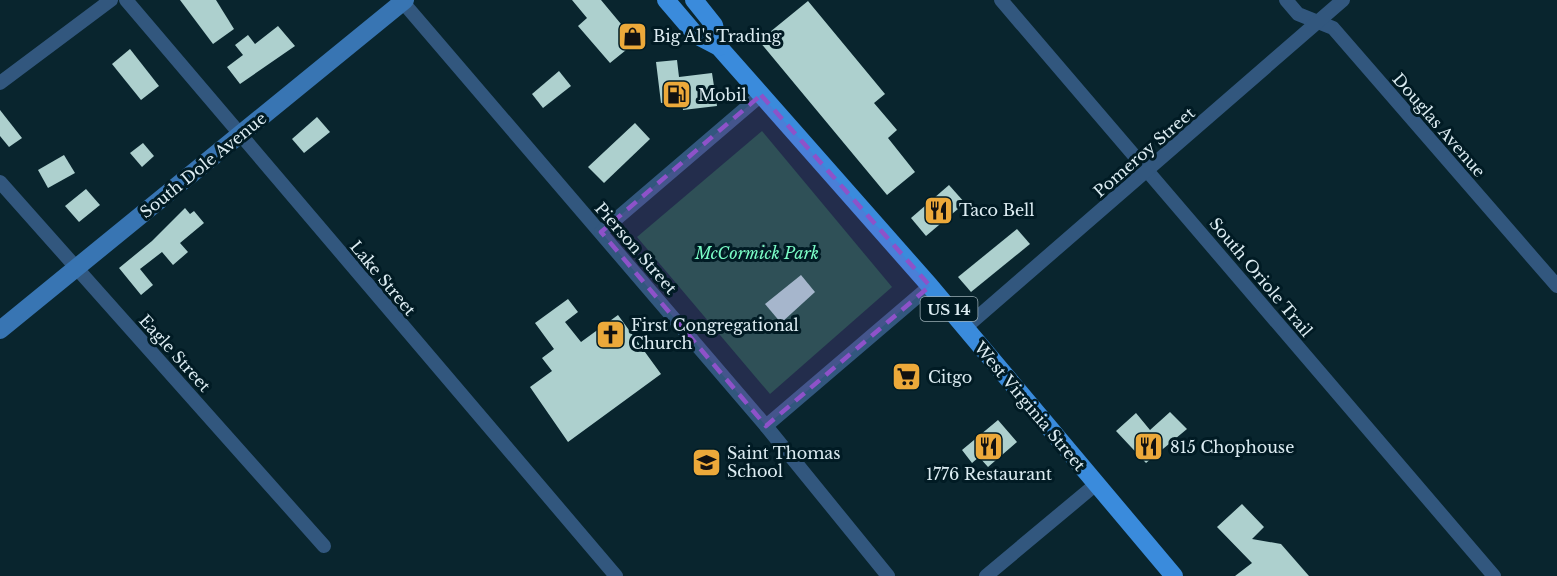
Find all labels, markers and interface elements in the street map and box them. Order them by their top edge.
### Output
shop icon: Big Al's Trading [616,20,648,52]
place label: Big Al's Trading [653,26,782,46]
street label: Douglas Avenue [1388,69,1490,181]
fuel station icon: Mobil [661,79,693,111]
place label: Mobil [698,85,747,105]
street label: Pomeroy Street [1089,103,1199,201]
street label: South Dole Avenue [136,108,270,222]
restaurant icon: Taco Bell [922,194,954,226]
street label: Pierson Street [591,198,681,298]
place label: Taco Bell [959,200,1035,220]
street label: South Oriole Trail [1205,213,1317,341]
street label: Lake Street [346,236,420,320]
park label: McCormick Park [694,243,819,263]
road number: US 14 [920,297,978,321]
street label: Eagle Street [135,310,215,396]
place label: First Congregational Church [631,315,799,353]
church icon: First Congregational Church [594,318,626,350]
street label: West Virginia Street [969,337,1090,475]
supermarket icon: Citgo [891,361,923,393]
place label: Citgo [928,367,972,387]
restaurant icon: 1776 Restaurant [973,430,1005,462]
restaurant icon: 815 Chophouse [1133,431,1165,463]
place label: 815 Chophouse [1170,437,1294,457]
place label: Saint Thomas School [727,443,840,481]
school or university icon: Saint Thomas School [690,446,722,478]
place label: 1776 Restaurant [926,464,1052,484]

